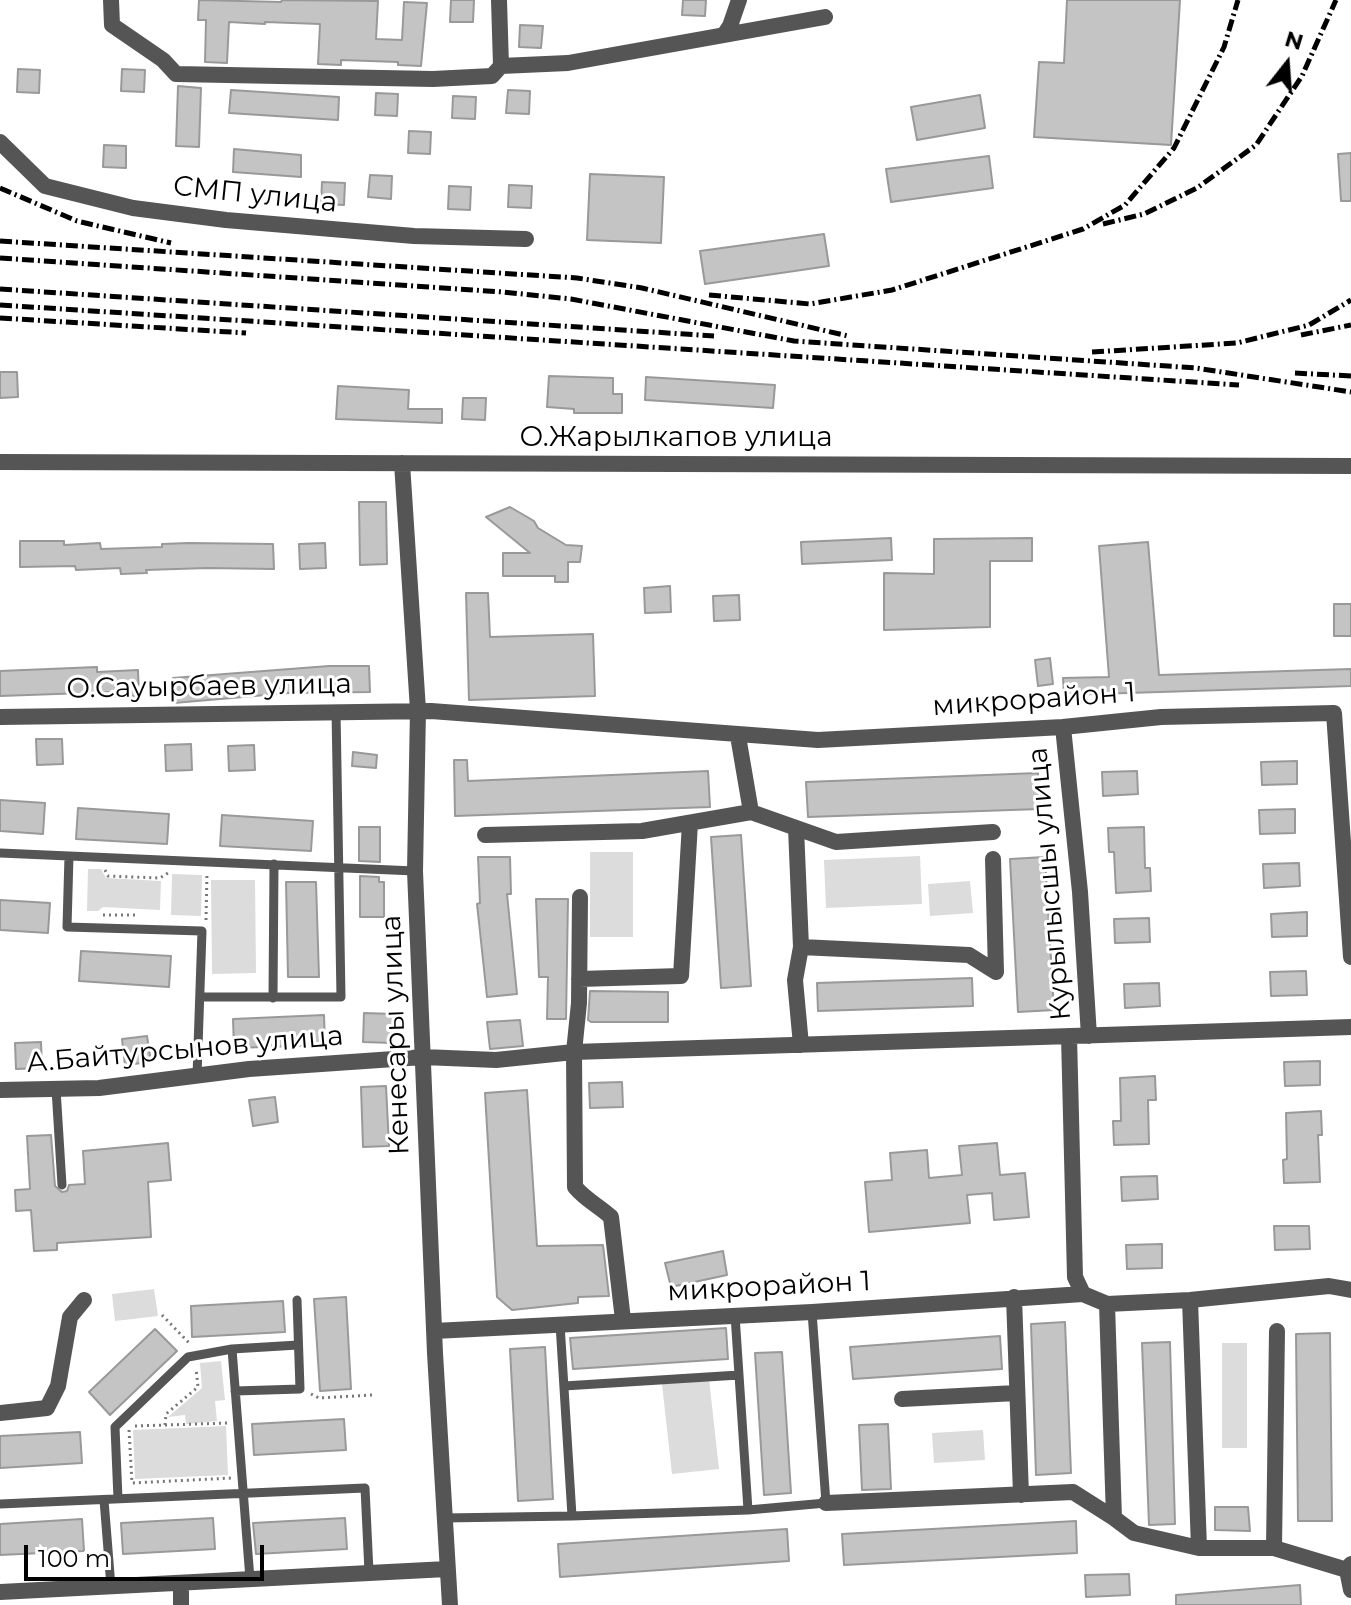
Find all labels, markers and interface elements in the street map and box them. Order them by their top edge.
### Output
north arrow [1247,24,1327,104]
text: N [1282,25,1307,56]
street label: СМП улица [171,170,339,220]
street label: О.Жарылкапов улица [519,421,833,455]
street label: О.Сауырбаев улица [66,668,352,706]
street label: микрорайон 1 [931,676,1137,724]
street label: Курылысшы улица [1021,746,1079,1022]
street label: Кенесары улица [375,914,417,1156]
street label: А.Байтурсынов улица [25,1019,345,1081]
street label: микрорайон 1 [666,1265,872,1309]
scale bar [28,1529,268,1579]
text: 100 m [38,1544,110,1573]

